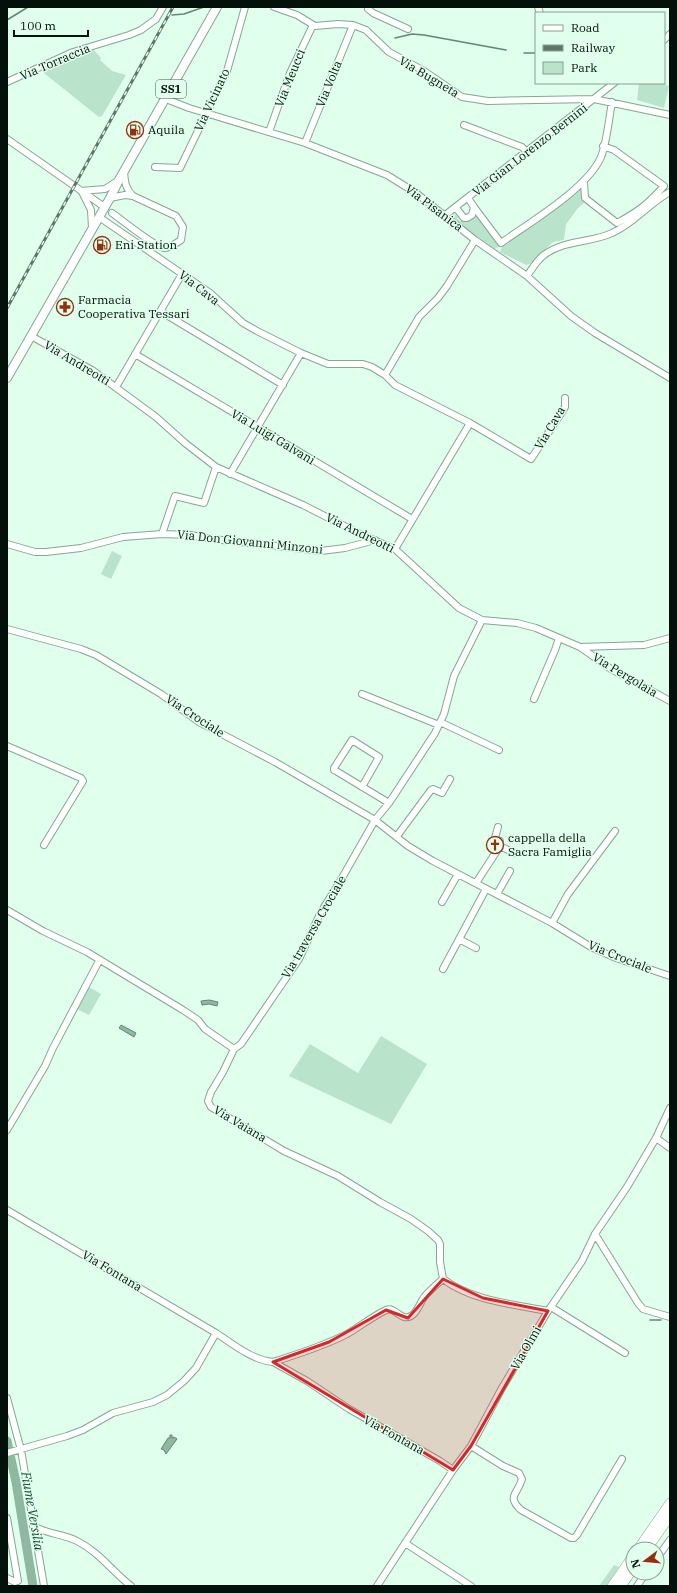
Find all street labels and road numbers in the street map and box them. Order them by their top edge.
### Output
street label: Via Torraccia [17,40,93,83]
street label: Via Meucci [271,46,308,109]
street label: Via Bugneta [396,53,462,101]
street label: Via Volta [312,58,345,109]
street label: Via Vicinato [190,66,233,134]
road number: SS1 [156,80,186,98]
street label: Via Gian Lorenzo Bernini [469,100,590,199]
street label: Via Pisanica [402,181,467,235]
street label: Via Cava [176,267,223,308]
street label: Via Andreotti [41,337,113,388]
street label: Via Cava [531,403,569,452]
street label: Via Luigi Galvani [229,406,318,468]
street label: Via Andreotti [323,509,397,556]
street label: Via Don Giovanni Minzoni [176,526,324,557]
street label: Via Pergolaia [590,649,661,700]
street label: Via Crociale [163,691,228,740]
street label: Via traversa Crociale [278,873,349,981]
street label: Via Crociale [586,937,654,976]
street label: Via Vaiana [211,1102,270,1145]
street label: Via Fontana [80,1247,145,1295]
street label: Via Olmi [507,1323,544,1372]
street label: Via Fontana [361,1412,428,1458]

